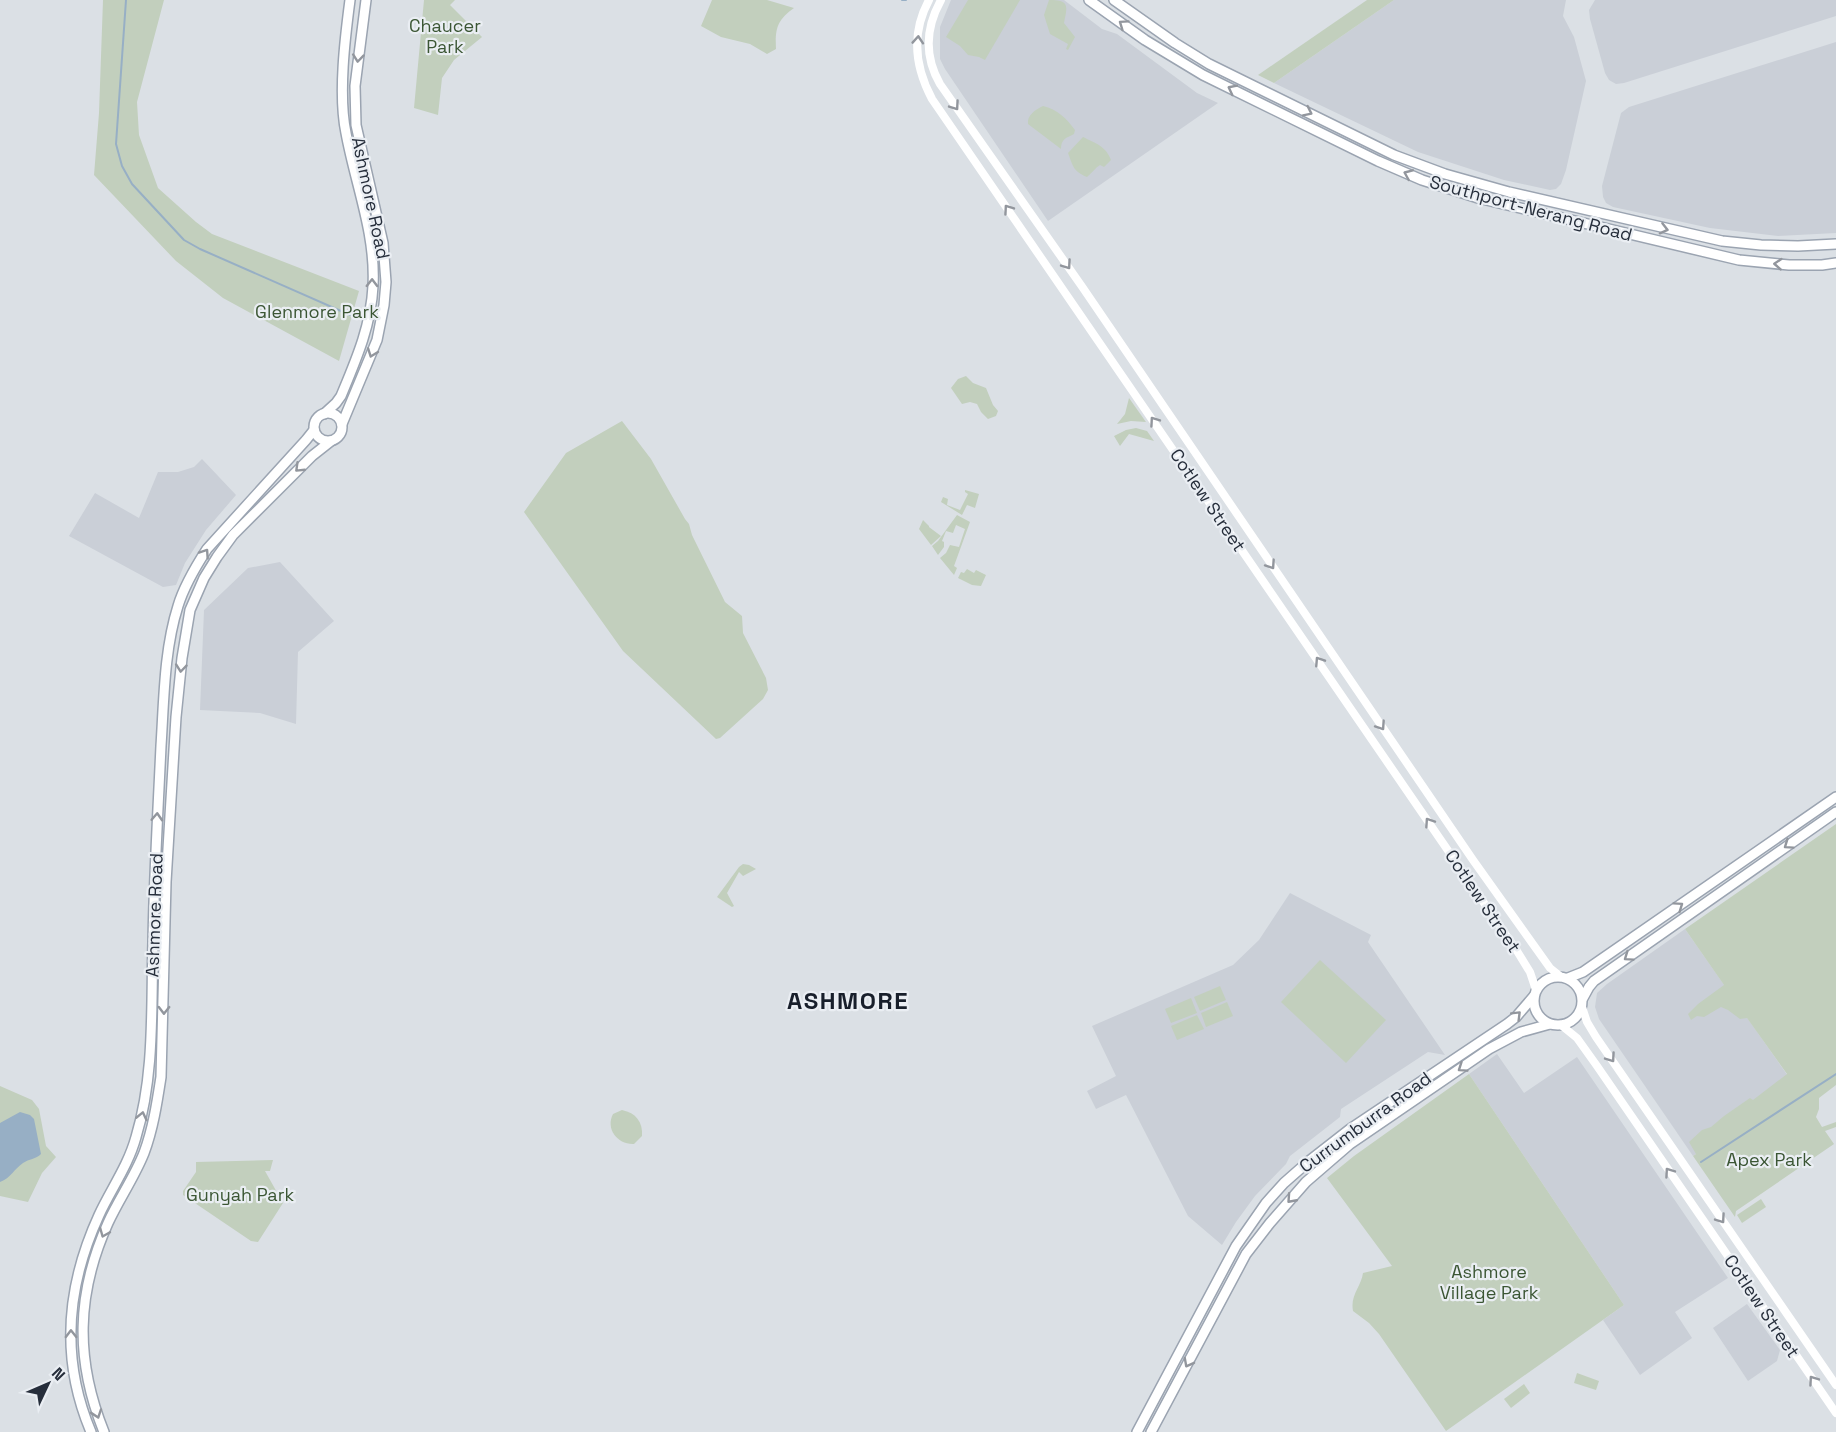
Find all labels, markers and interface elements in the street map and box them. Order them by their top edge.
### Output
park label: Chaucer Park [409,14,481,58]
one-way arrow [1118,20,1129,31]
one-way arrow [911,36,924,45]
one-way arrow [352,53,365,63]
one-way arrow [1228,85,1239,96]
one-way arrow [947,99,958,110]
one-way arrow [1302,105,1313,117]
street label: Ashmore Road [347,135,395,261]
one-way arrow [1403,169,1414,181]
street label: Southport-Nerang Road [1427,170,1635,246]
one-way arrow [1004,204,1015,215]
one-way arrow [1659,221,1669,234]
one-way arrow [1773,258,1782,271]
one-way arrow [1060,259,1071,270]
one-way arrow [366,279,379,288]
park label: Glenmore Park [255,300,379,323]
one-way arrow [367,347,379,358]
one-way arrow [1150,417,1161,428]
street label: Cotlew Street [1165,444,1251,556]
one-way arrow [296,461,306,472]
one-way arrow [198,549,209,560]
one-way arrow [1264,558,1275,569]
one-way arrow [1315,657,1326,668]
one-way arrow [175,664,188,673]
one-way arrow [1374,719,1385,730]
one-way arrow [151,812,164,821]
one-way arrow [1425,818,1436,829]
one-way arrow [1783,838,1794,849]
street label: Cotlew Street [1440,845,1526,957]
street label: Ashmore Road [140,852,168,978]
one-way arrow [1672,902,1683,913]
one-way arrow [1623,950,1634,961]
district label: ASHMORE [787,985,909,1016]
one-way arrow [157,1005,170,1014]
one-way arrow [1510,1011,1521,1022]
one-way arrow [1604,1051,1615,1062]
one-way arrow [1457,1061,1468,1072]
street label: Currumburra Road [1294,1066,1436,1178]
one-way arrow [134,1111,147,1121]
park label: Apex Park [1726,1148,1812,1171]
one-way arrow [1665,1167,1676,1178]
park label: Gunyah Park [186,1183,294,1206]
one-way arrow [1287,1192,1298,1202]
one-way arrow [1714,1212,1725,1223]
one-way arrow [99,1227,111,1238]
street label: Cotlew Street [1719,1250,1805,1362]
park label: Ashmore Village Park [1440,1260,1539,1304]
one-way arrow [64,1330,77,1339]
north arrow [18,1354,78,1414]
one-way arrow [1184,1357,1195,1367]
text: N [47,1363,70,1385]
one-way arrow [1809,1376,1820,1387]
one-way arrow [90,1408,103,1419]

